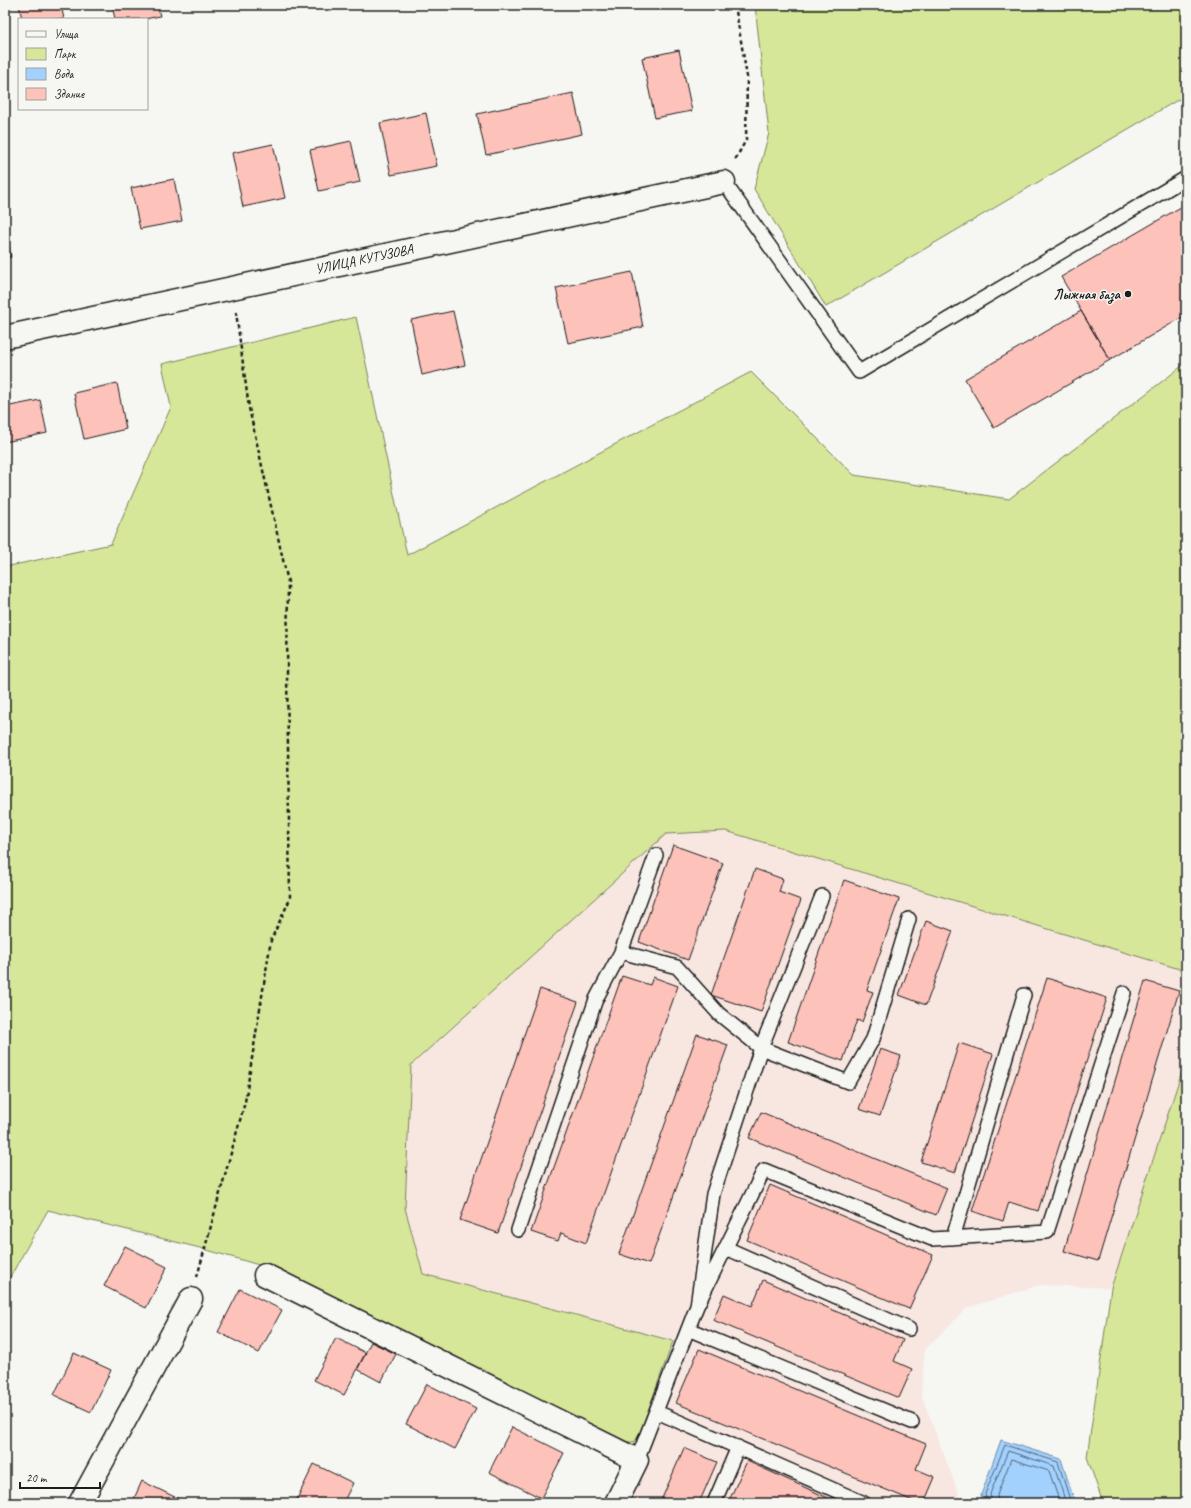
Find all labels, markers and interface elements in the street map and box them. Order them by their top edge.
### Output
legend [18,18,148,110]
text: Улица [54,26,79,42]
text: Парк [54,46,77,62]
text: Вода [54,66,75,82]
text: Здание [54,86,85,102]
street label: УЛИЦА КУТУЗОВА [314,240,415,278]
place label: Лыжная база [1053,286,1122,304]
marker: Лыжная база [1123,289,1133,299]
scale bar [20,1464,100,1490]
text: 20 m [26,1470,48,1486]

